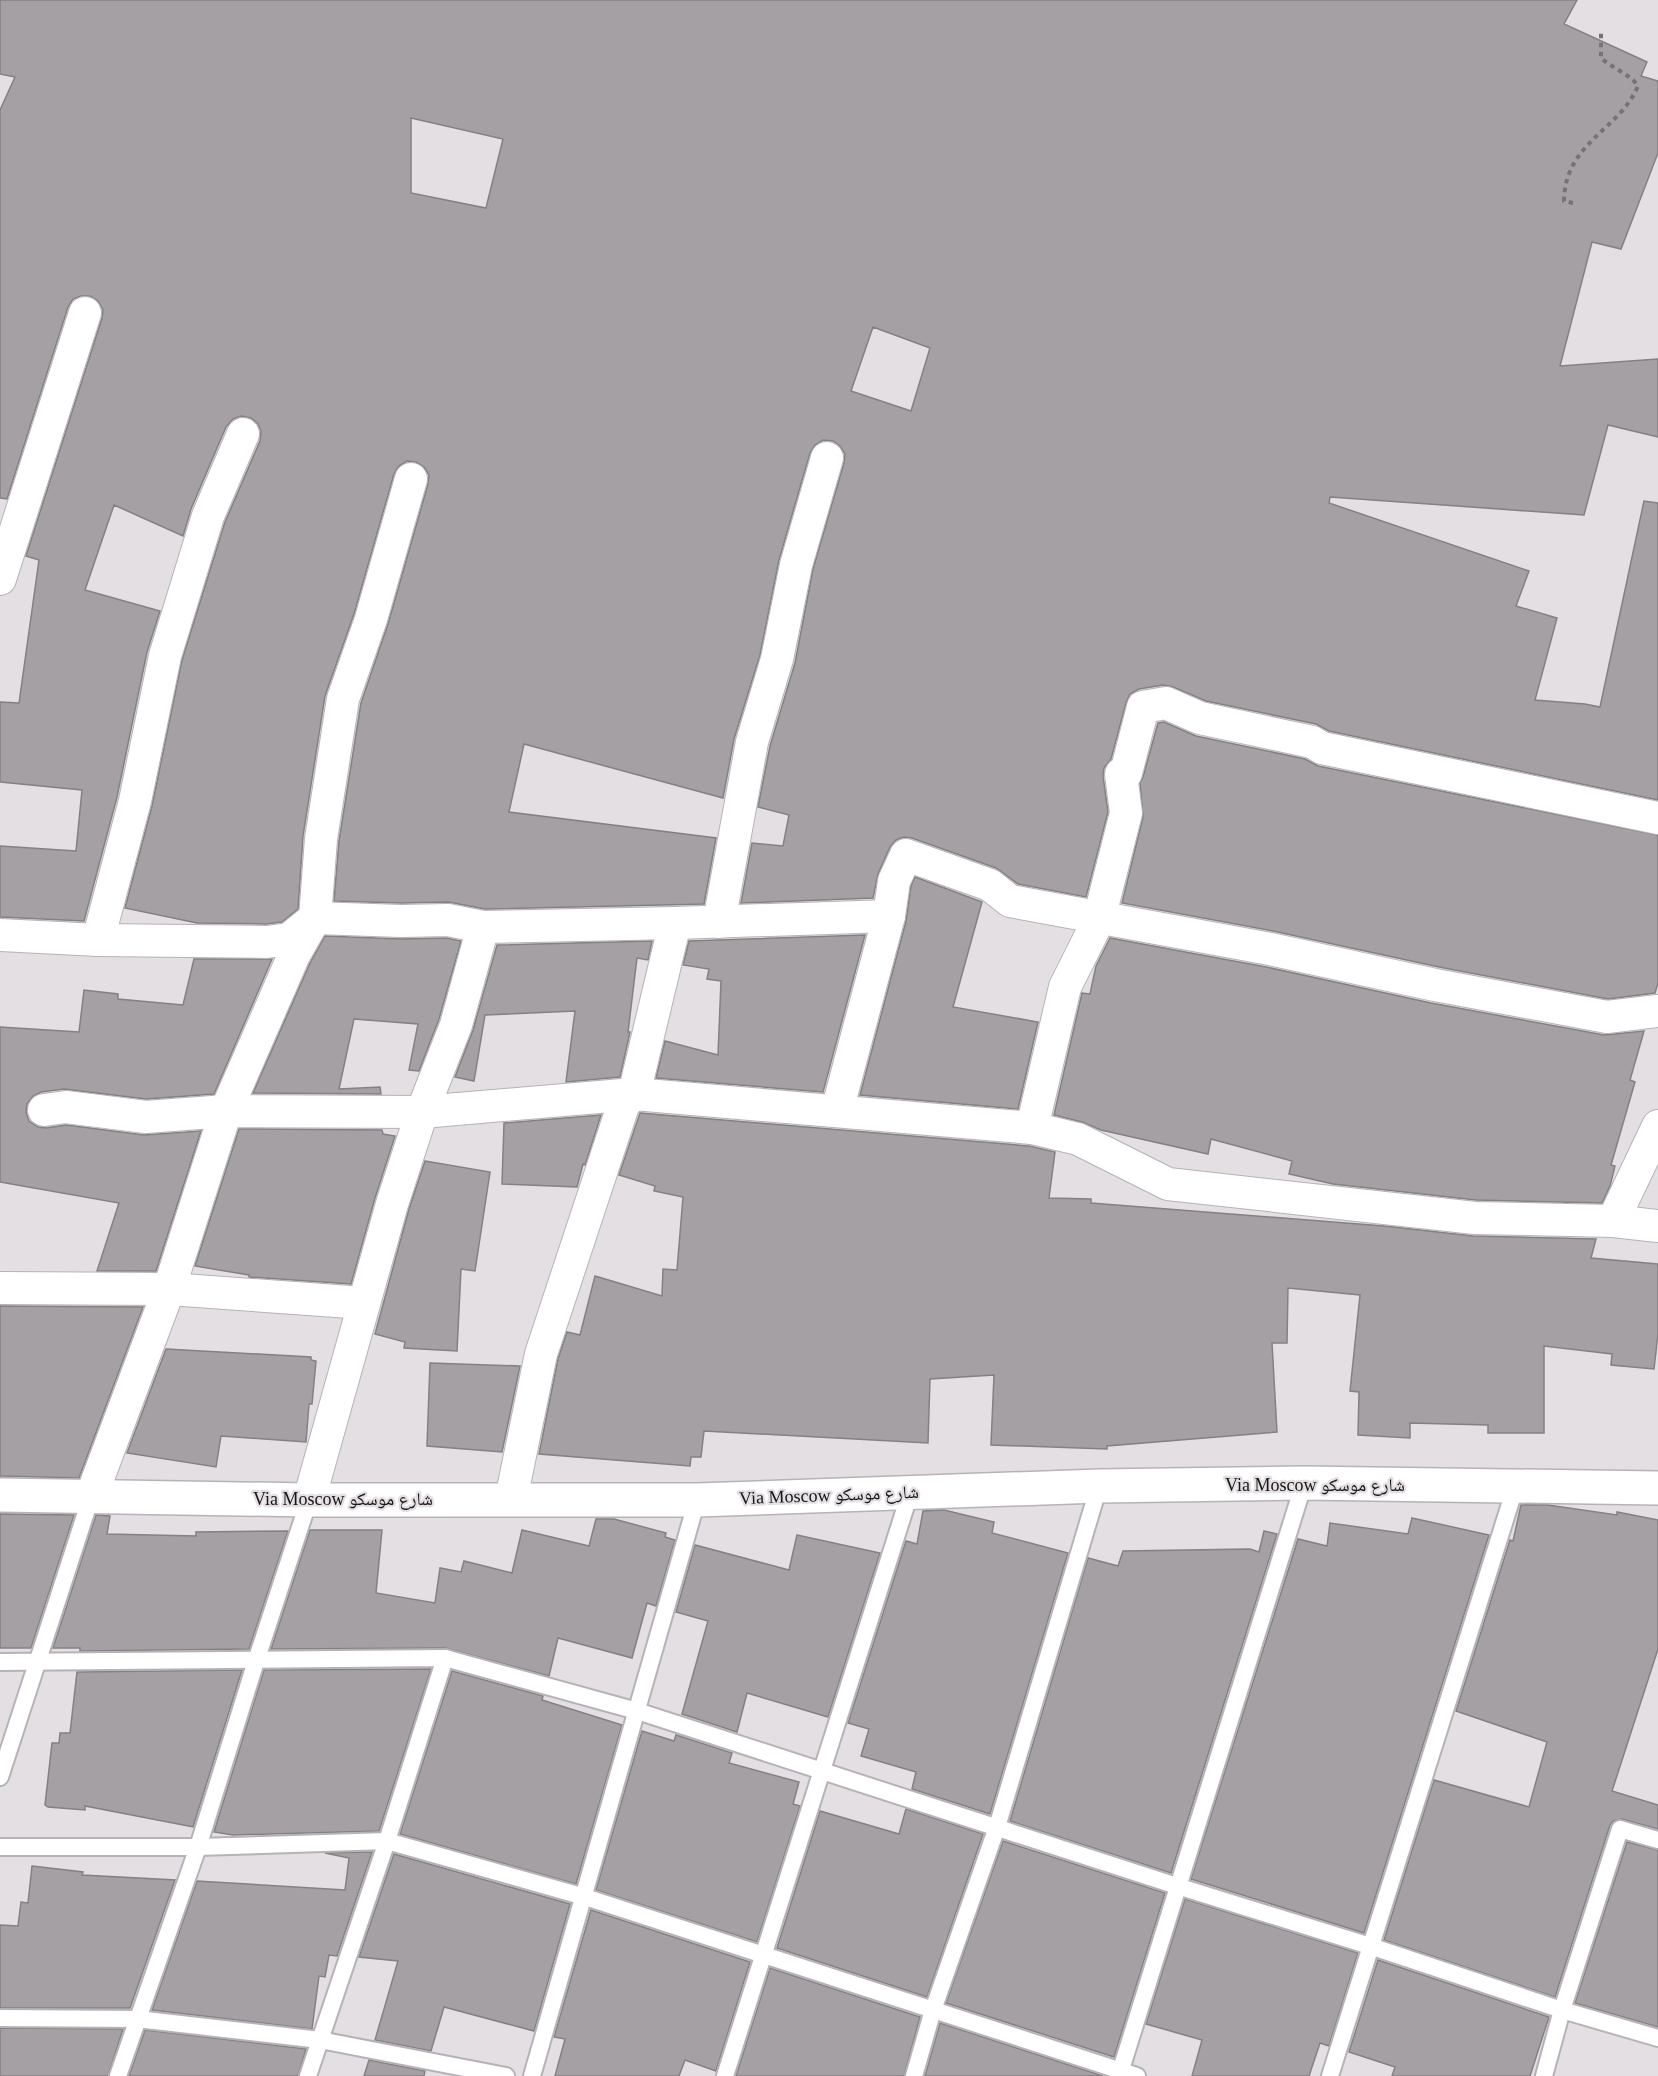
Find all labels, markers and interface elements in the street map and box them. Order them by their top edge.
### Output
street label: Via Moscow شارع موسكو [1225,1475,1405,1496]
street label: Via Moscow شارع موسكو [739,1482,919,1509]
street label: Via Moscow شارع موسكو [253,1489,433,1510]

